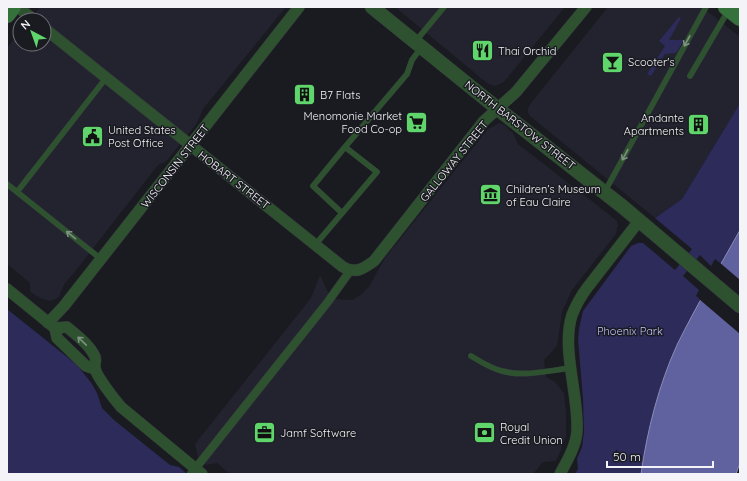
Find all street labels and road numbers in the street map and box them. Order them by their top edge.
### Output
street label: NORTH BARSTOW STREET [462,77,578,173]
street label: GALLOWAY STREET [417,117,491,204]
street label: WISCONSIN STREET [138,121,212,211]
street label: HOBART STREET [195,148,273,212]

